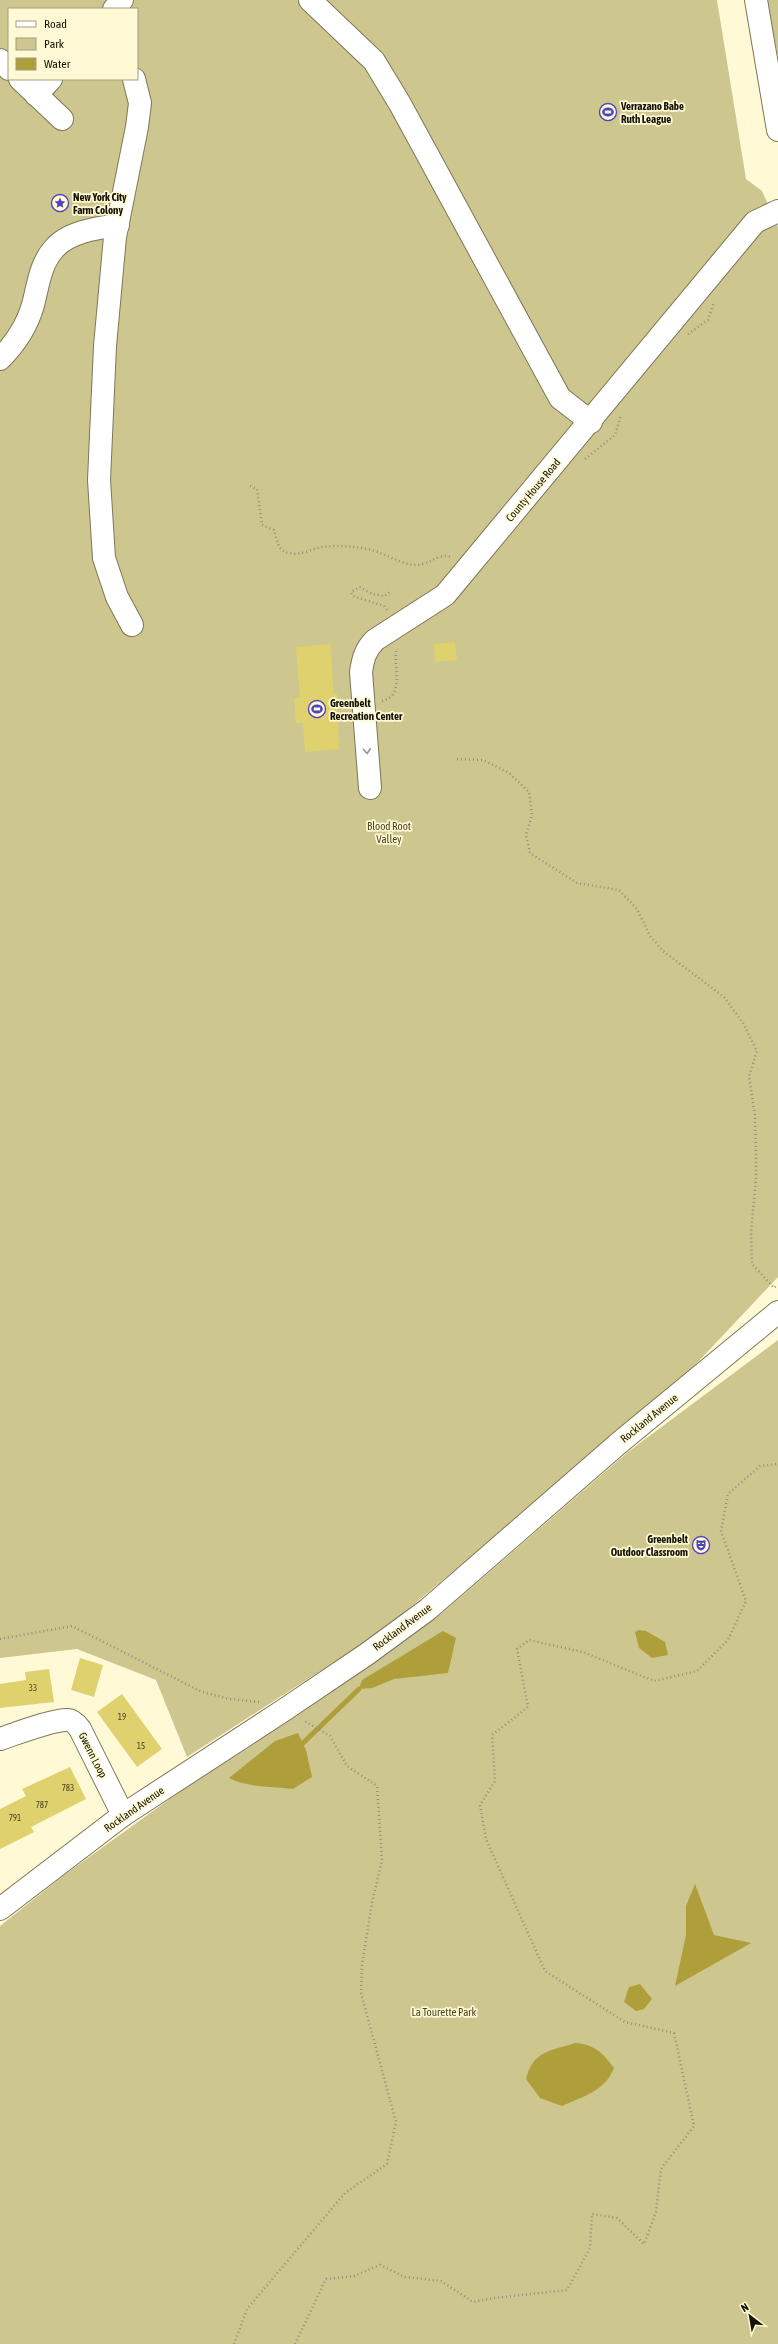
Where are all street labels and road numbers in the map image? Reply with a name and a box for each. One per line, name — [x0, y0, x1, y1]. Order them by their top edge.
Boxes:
street label: County House Road — [503, 456, 563, 524]
street label: Rockland Avenue — [618, 1391, 680, 1445]
street label: Rockland Avenue — [370, 1601, 434, 1653]
street label: Gwenn Loop — [76, 1730, 110, 1780]
street label: Rockland Avenue — [102, 1784, 166, 1834]

